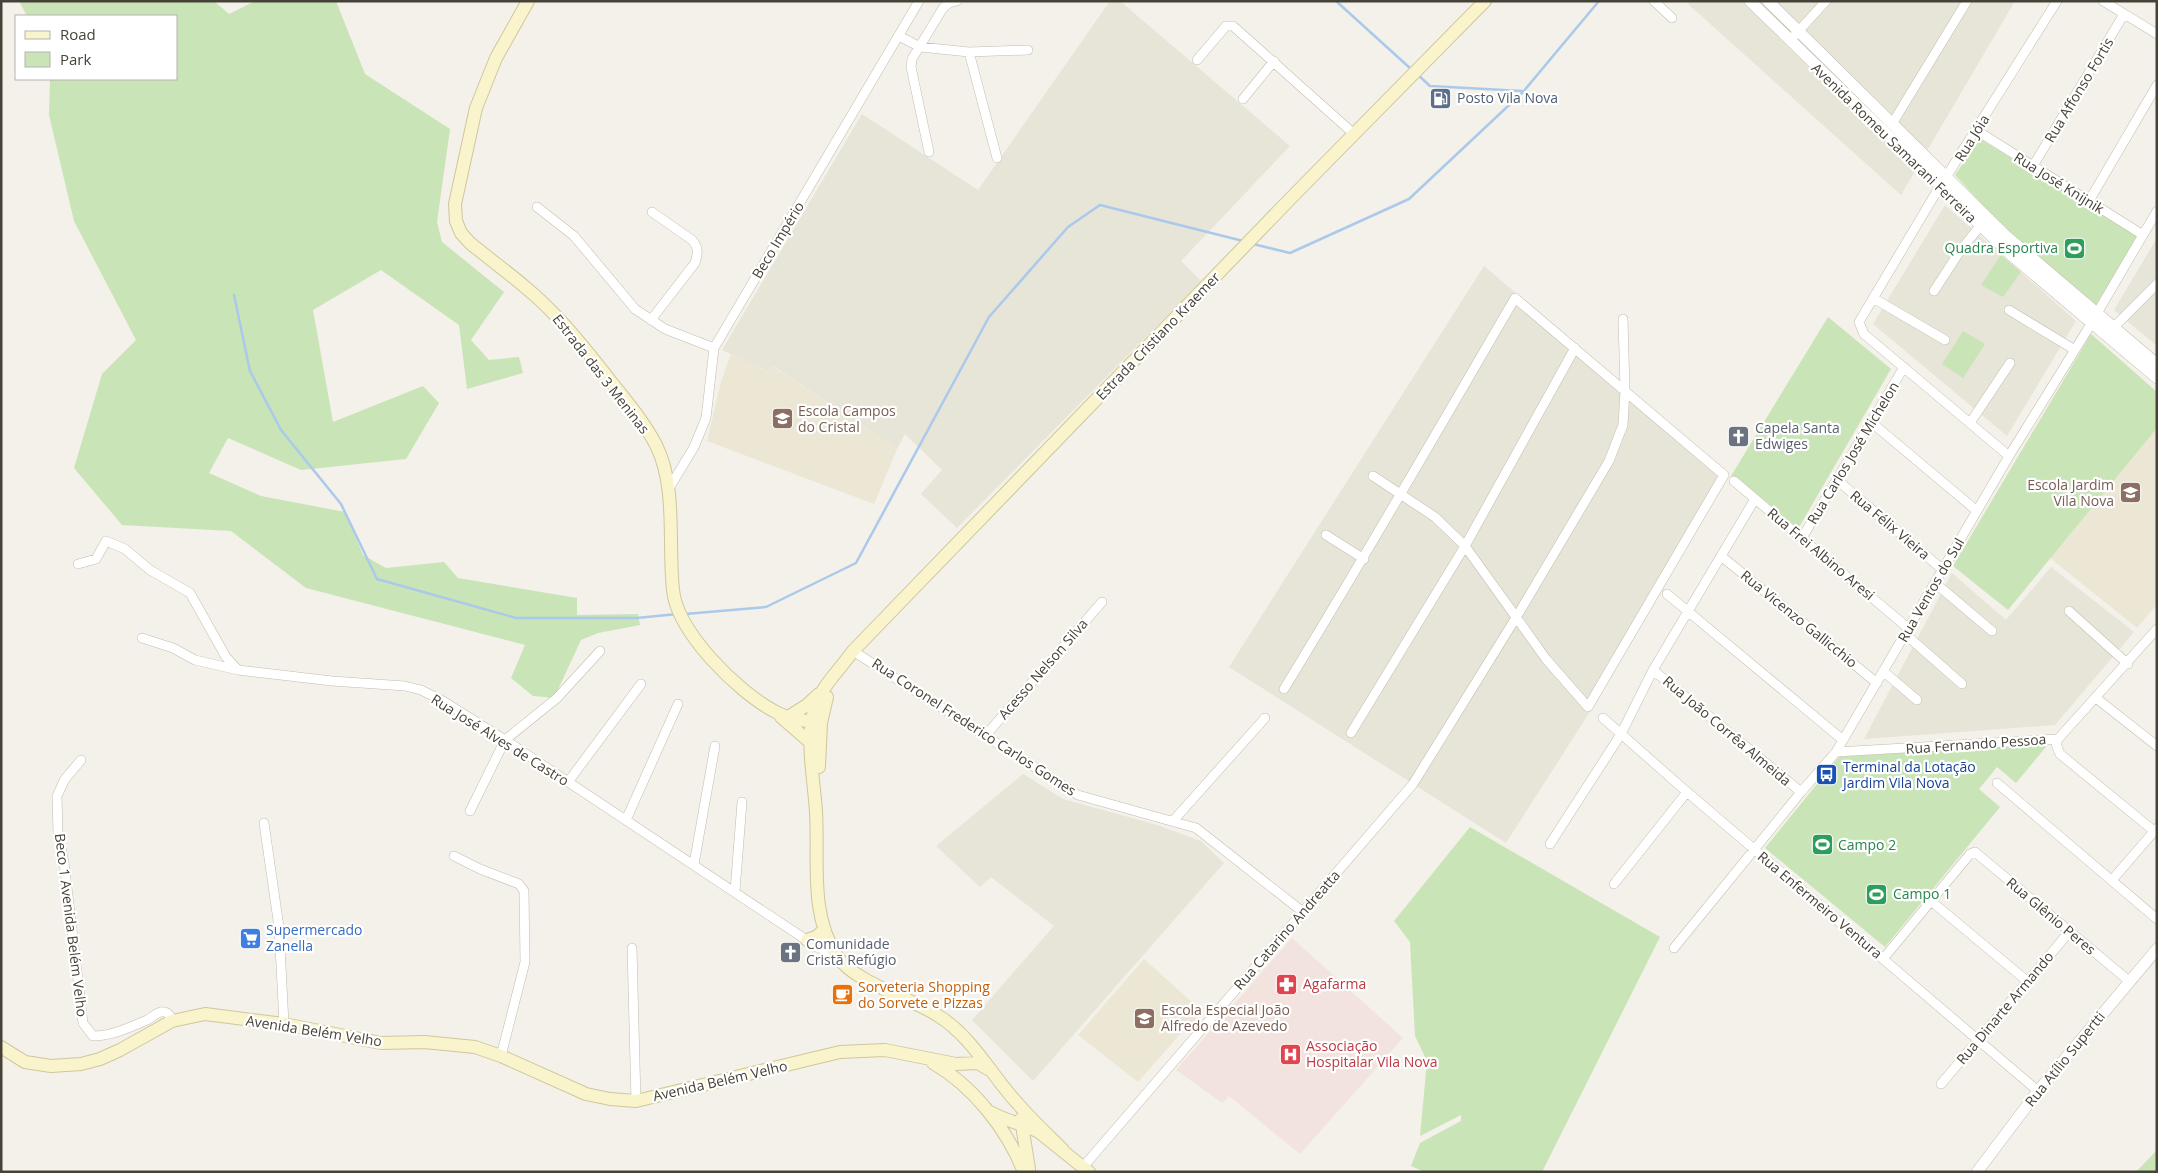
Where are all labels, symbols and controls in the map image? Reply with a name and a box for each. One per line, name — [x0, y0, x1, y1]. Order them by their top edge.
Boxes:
legend — [15, 15, 178, 80]
text: Road — [60, 24, 96, 44]
street label: Rua Affonso Fortis — [2040, 33, 2118, 146]
text: Park — [60, 49, 91, 69]
street label: Avenida Romeu Samarani Ferreira — [1808, 58, 1981, 227]
fuel station icon: Posto Vila Nova — [1429, 86, 1453, 110]
place label: Posto Vila Nova — [1457, 88, 1558, 107]
street label: Rua Jóia — [1950, 111, 1993, 165]
street label: Rua José Knijnik — [2011, 147, 2108, 218]
street label: Beco Império — [747, 198, 808, 282]
sports icon: Quadra Esportiva — [2062, 236, 2086, 260]
place label: Quadra Esportiva — [1945, 238, 2058, 257]
street label: Estrada Cristiano Kraemer — [1091, 267, 1224, 404]
street label: Estrada das 3 Meninas — [549, 310, 654, 438]
street label: Rua Carlos José Michelon — [1802, 378, 1903, 528]
place label: Escola Campos do Cristal — [798, 401, 896, 436]
school or university icon: Escola Campos do Cristal — [770, 407, 794, 431]
place label: Capela Santa Edwiges — [1755, 418, 1840, 453]
church icon: Capela Santa Edwiges — [1727, 424, 1751, 448]
place label: Escola Jardim Vila Nova — [2027, 475, 2114, 510]
school or university icon: Escola Jardim Vila Nova — [2118, 481, 2142, 505]
street label: Rua Félix Vieira — [1846, 486, 1934, 564]
street label: Rua Frei Albino Aresi — [1764, 503, 1879, 604]
street label: Rua Ventos do Sul — [1893, 534, 1968, 645]
street label: Rua Vicenzo Gallicchio — [1737, 566, 1862, 672]
street label: Acesso Nelson Silva — [994, 614, 1092, 723]
street label: Rua Coronel Frederico Carlos Gomes — [869, 653, 1080, 800]
street label: Rua João Corrêa Almeida — [1659, 671, 1795, 790]
street label: Rua José Alves de Castro — [428, 689, 573, 790]
street label: Rua Fernando Pessoa — [1905, 729, 2047, 758]
place label: Terminal da Lotação Jardim Vila Nova — [1841, 757, 1976, 792]
bus stop icon: Terminal da Lotação Jardim Vila Nova — [1815, 763, 1839, 787]
street label: Beco 1 Avenida Belém Velho — [51, 832, 92, 1018]
sports icon: Campo 2 — [1810, 833, 1834, 857]
place label: Campo 2 — [1838, 835, 1896, 854]
street label: Rua Enfermeiro Ventura — [1754, 847, 1887, 962]
street label: Rua Catarino Andreatta — [1229, 866, 1344, 994]
street label: Rua Glênio Peres — [2003, 873, 2100, 959]
sports icon: Campo 1 — [1865, 882, 1889, 906]
place label: Campo 1 — [1893, 884, 1951, 903]
place label: Supermercado Zanella — [266, 920, 362, 955]
supermarket icon: Supermercado Zanella — [238, 926, 262, 950]
place label: Comunidade Cristã Refúgio — [806, 934, 897, 969]
church icon: Comunidade Cristã Refúgio — [778, 940, 802, 964]
street label: Rua Dinarte Armando — [1952, 947, 2057, 1068]
pharmacy icon: Agafarma — [1275, 972, 1299, 996]
place label: Agafarma — [1303, 974, 1366, 993]
place label: Sorveteria Shopping do Sorvete e Pizzas — [858, 977, 990, 1012]
cafe icon: Sorveteria Shopping do Sorvete e Pizzas — [830, 983, 854, 1007]
place label: Escola Especial João Alfredo de Azevedo — [1161, 1000, 1290, 1035]
school or university icon: Escola Especial João Alfredo de Azevedo — [1133, 1006, 1157, 1030]
street label: Rua Atílio Supertti — [2020, 1007, 2109, 1110]
street label: Avenida Belém Velho — [245, 1010, 383, 1051]
place label: Associação Hospitalar Vila Nova — [1306, 1036, 1438, 1071]
hospital icon: Associação Hospitalar Vila Nova — [1278, 1042, 1302, 1066]
street label: Avenida Belém Velho — [651, 1056, 789, 1105]

